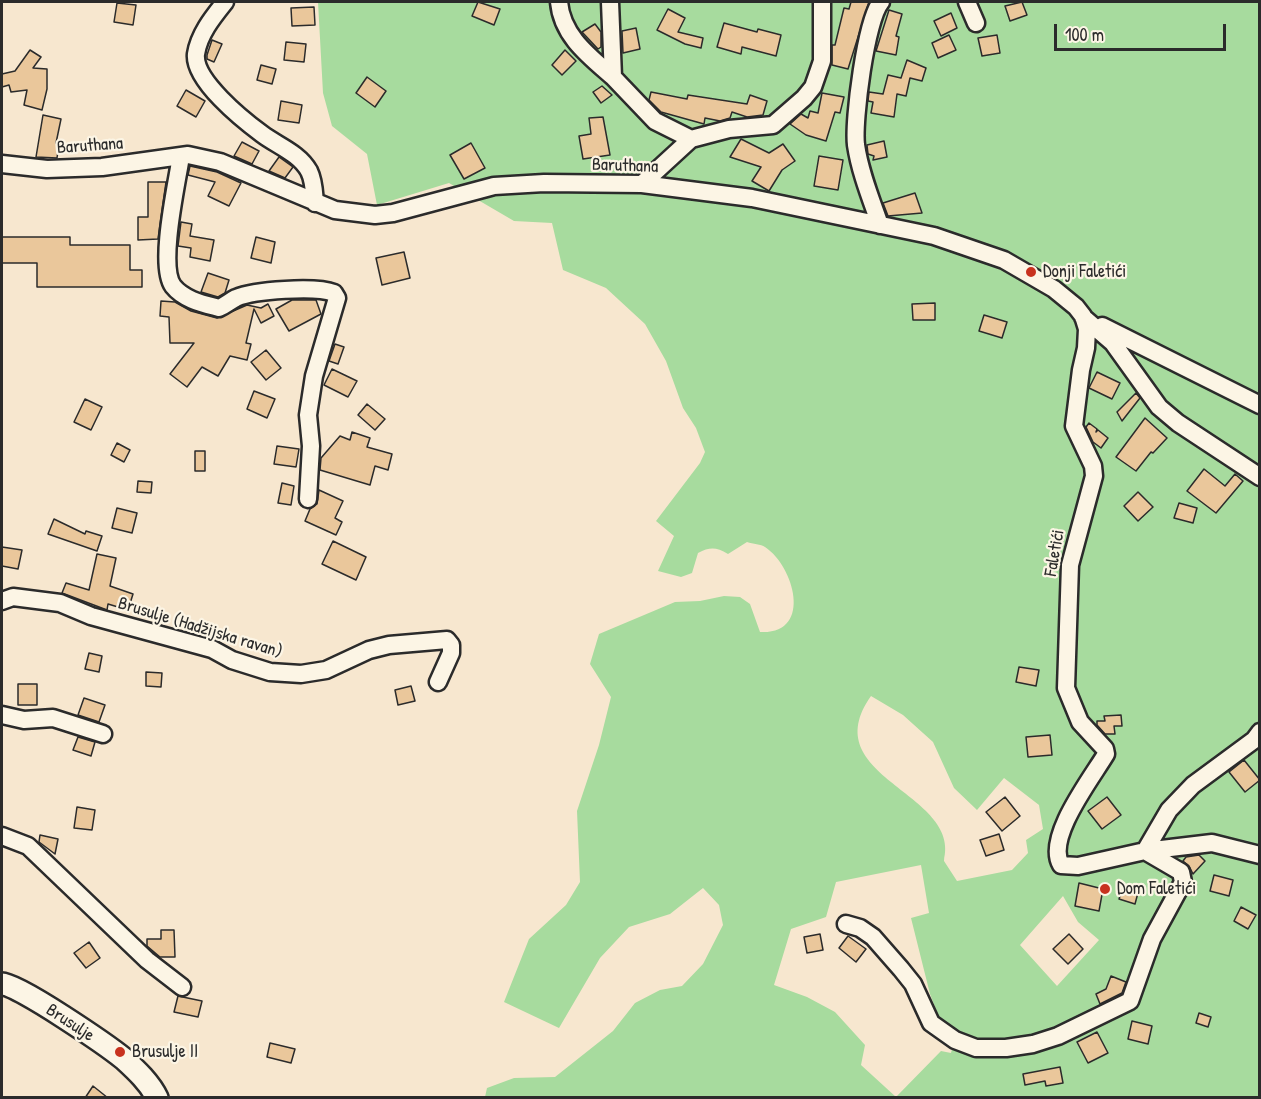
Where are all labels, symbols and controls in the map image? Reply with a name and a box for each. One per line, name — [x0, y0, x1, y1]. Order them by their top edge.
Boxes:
scale bar — [1057, 12, 1230, 50]
text: 100 m — [1065, 22, 1104, 47]
street label: Baruthana — [56, 133, 124, 159]
street label: Baruthana — [591, 154, 659, 178]
place label: Donji Faletići — [1043, 261, 1126, 283]
marker: Donji Faletići — [1024, 265, 1038, 279]
street label: Faletići — [1040, 528, 1070, 578]
street label: Brusulje (Hadžijska ravan) — [115, 593, 285, 663]
place label: Dom Faletići — [1117, 878, 1196, 900]
marker: Dom Faletići — [1098, 882, 1112, 896]
street label: Brusulje — [42, 999, 98, 1047]
place label: Brusulje II — [132, 1041, 198, 1063]
marker: Brusulje II — [113, 1045, 127, 1059]

